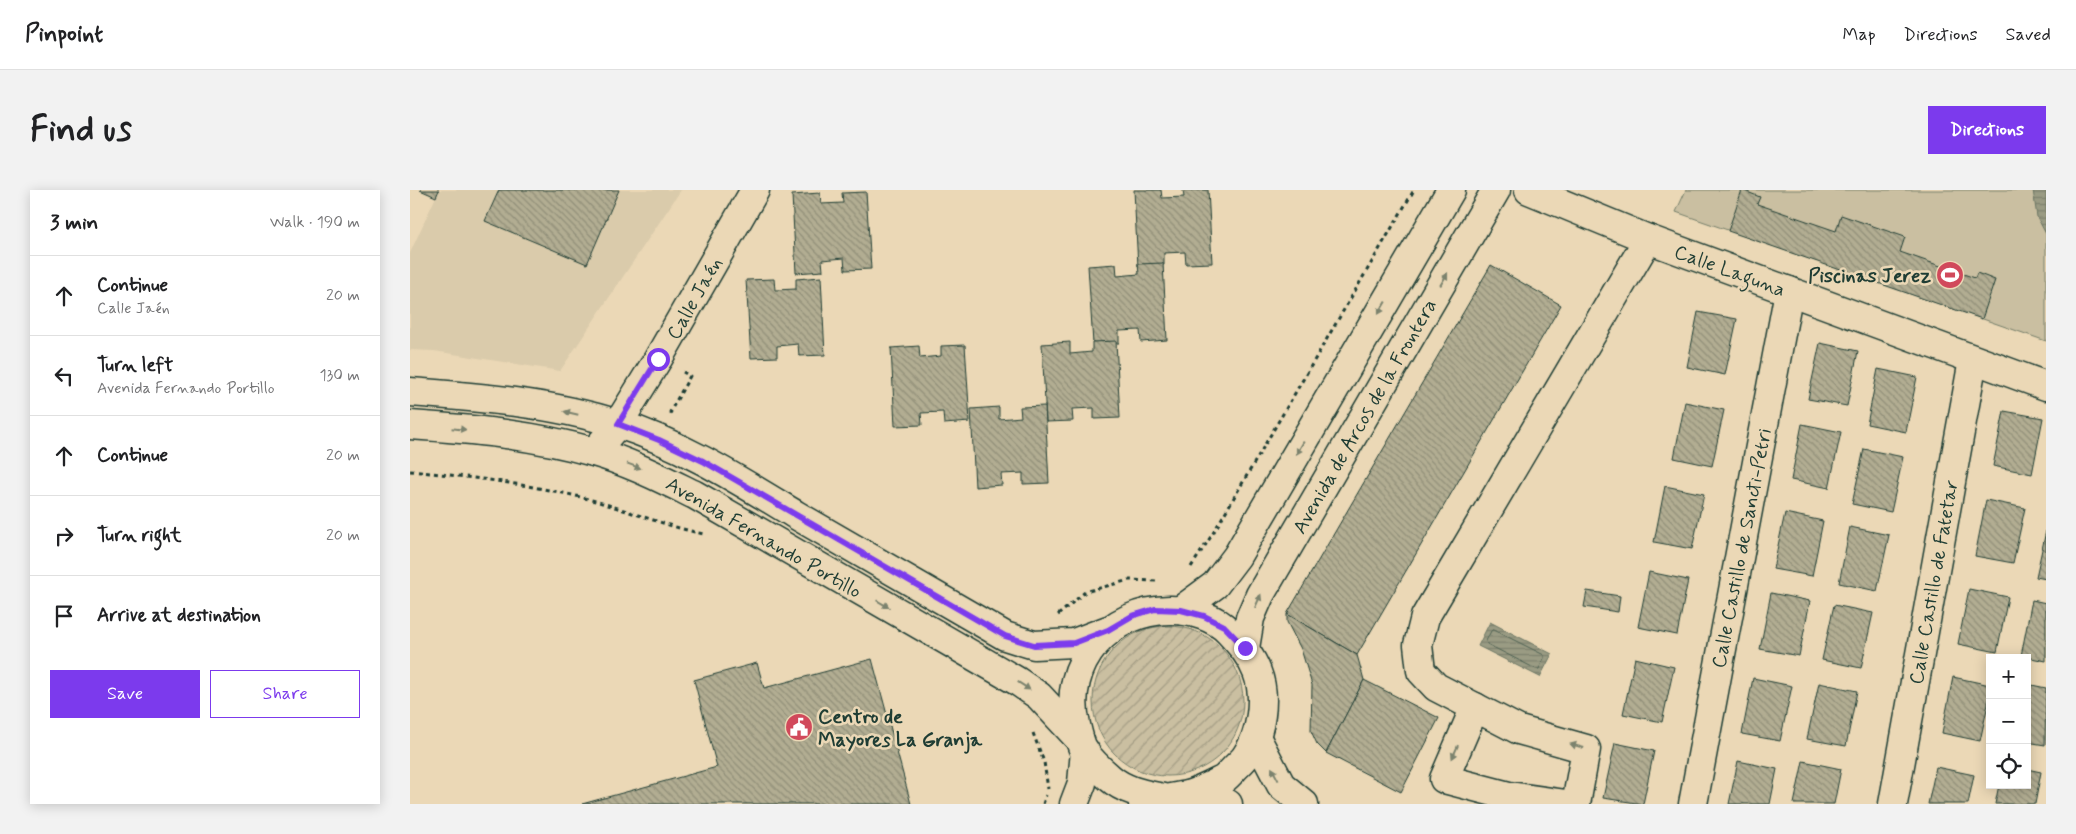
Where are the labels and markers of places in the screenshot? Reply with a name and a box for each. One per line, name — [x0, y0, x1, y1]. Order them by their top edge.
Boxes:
sports icon: Piscinas Jerez — [1935, 260, 1965, 290]
place label: Piscinas Jerez — [1808, 263, 1931, 290]
place label: Centro de Mayores La Granja — [818, 704, 983, 754]
public building icon: Centro de Mayores La Granja — [784, 712, 814, 742]

